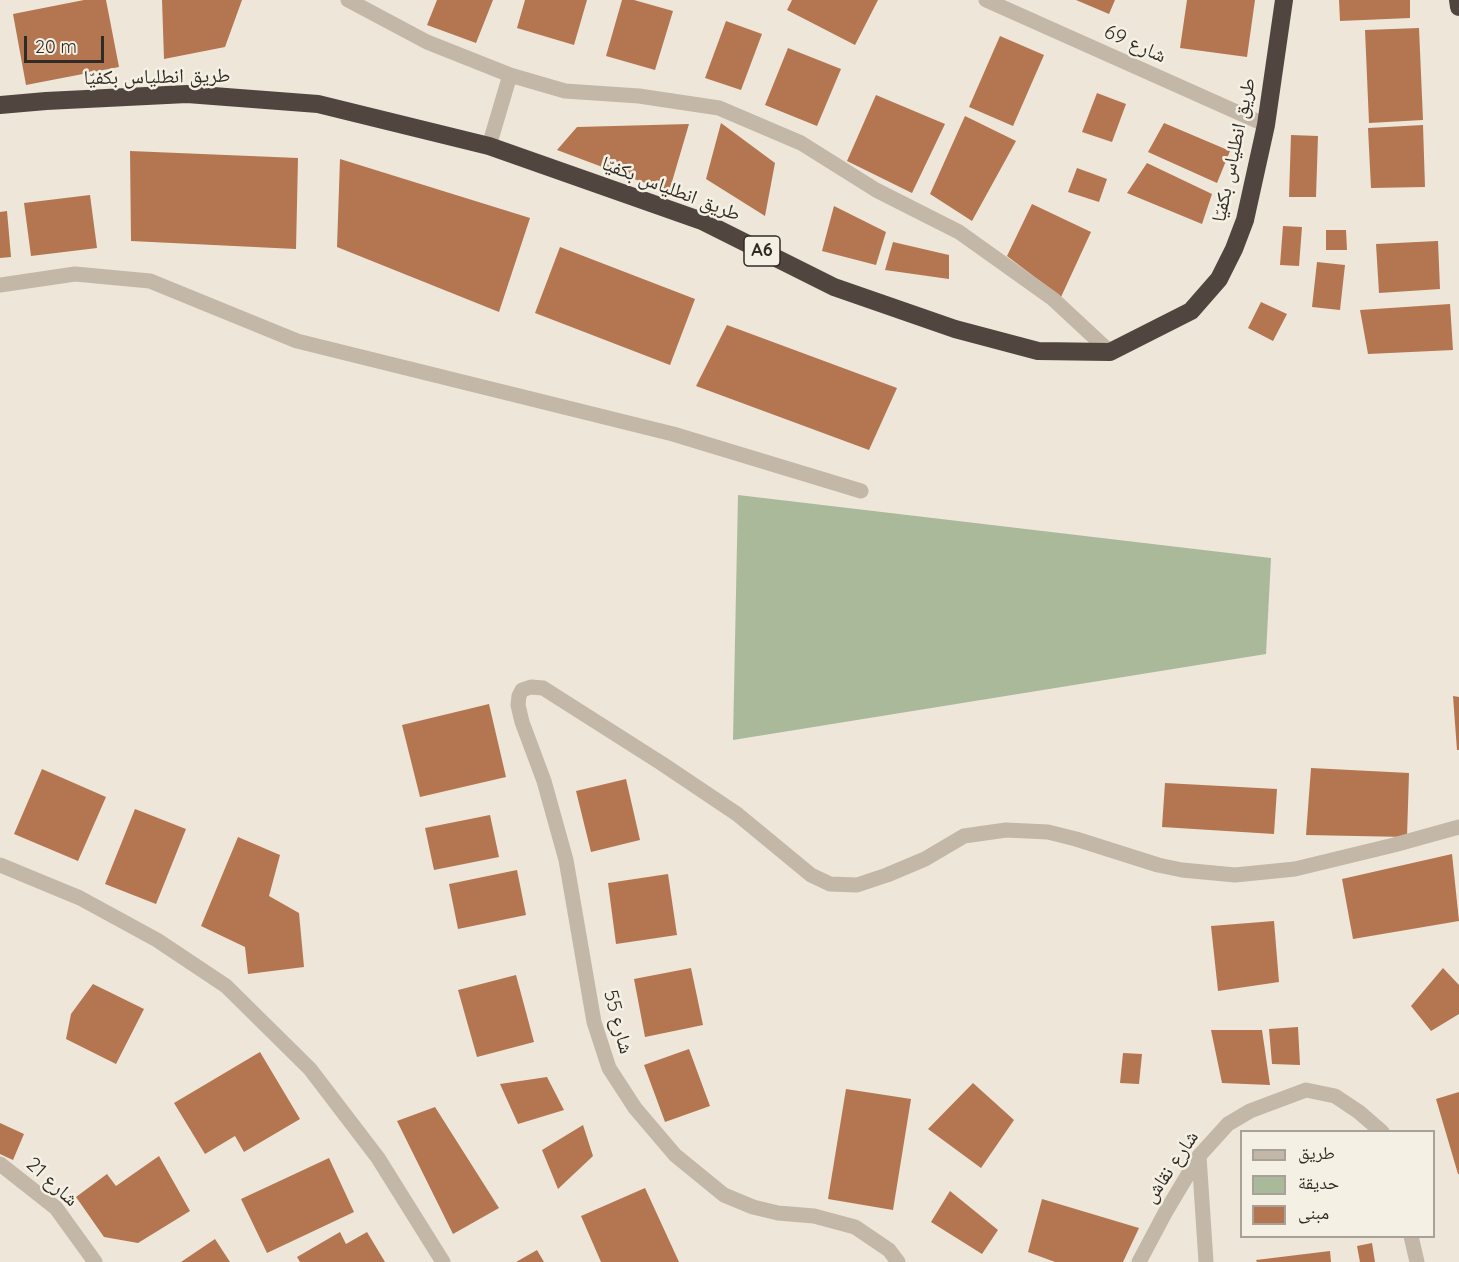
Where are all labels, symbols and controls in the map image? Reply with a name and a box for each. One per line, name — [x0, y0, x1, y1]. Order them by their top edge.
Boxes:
street label: شارع 69 — [1100, 20, 1170, 68]
scale bar — [27, 24, 106, 62]
text: 20 m — [35, 35, 77, 58]
street label: طريق انطلياس بكفيّا — [83, 64, 231, 90]
street label: طريق انطلياس بكفيّا — [1207, 76, 1261, 224]
street label: طريق انطلياس بكفيّا — [598, 151, 744, 227]
road number: A6 — [744, 236, 780, 266]
street label: شارع 55 — [598, 987, 638, 1057]
street label: شارع نقاش — [1138, 1126, 1204, 1208]
legend — [1240, 1130, 1435, 1238]
text: طريق — [1298, 1141, 1335, 1164]
street label: شارع 21 — [21, 1152, 83, 1212]
text: حديقة — [1298, 1171, 1339, 1194]
text: مبنى — [1298, 1201, 1329, 1224]

